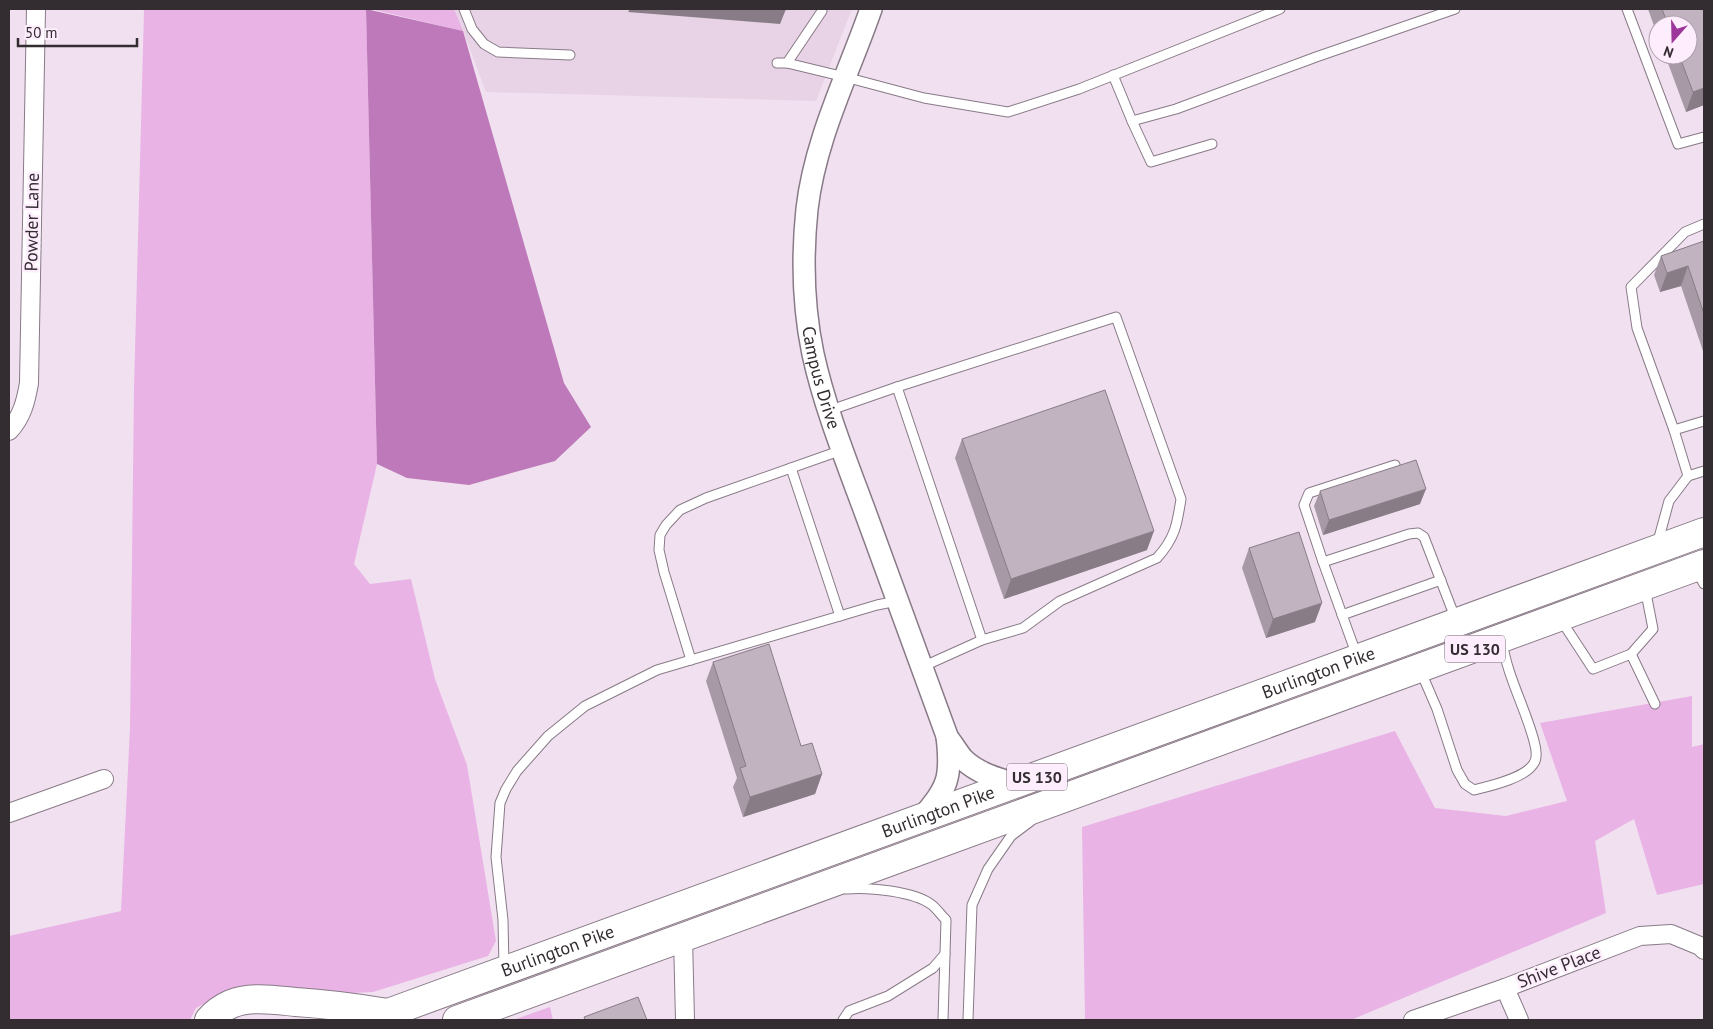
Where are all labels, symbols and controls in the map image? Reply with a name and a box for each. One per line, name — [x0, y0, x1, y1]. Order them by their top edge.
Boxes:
scale bar — [18, 15, 136, 47]
north arrow — [1648, 15, 1698, 65]
text: 50 m — [25, 23, 58, 42]
text: N — [1661, 42, 1676, 62]
street label: Powder Lane — [19, 172, 44, 272]
street label: Campus Drive — [797, 325, 846, 432]
road number: US 130 — [1445, 636, 1505, 662]
street label: Burlington Pike — [1259, 641, 1378, 704]
road number: US 130 — [1007, 764, 1067, 790]
street label: Burlington Pike — [878, 780, 998, 843]
street label: Burlington Pike — [498, 919, 617, 982]
street label: Shive Place — [1514, 940, 1604, 993]

